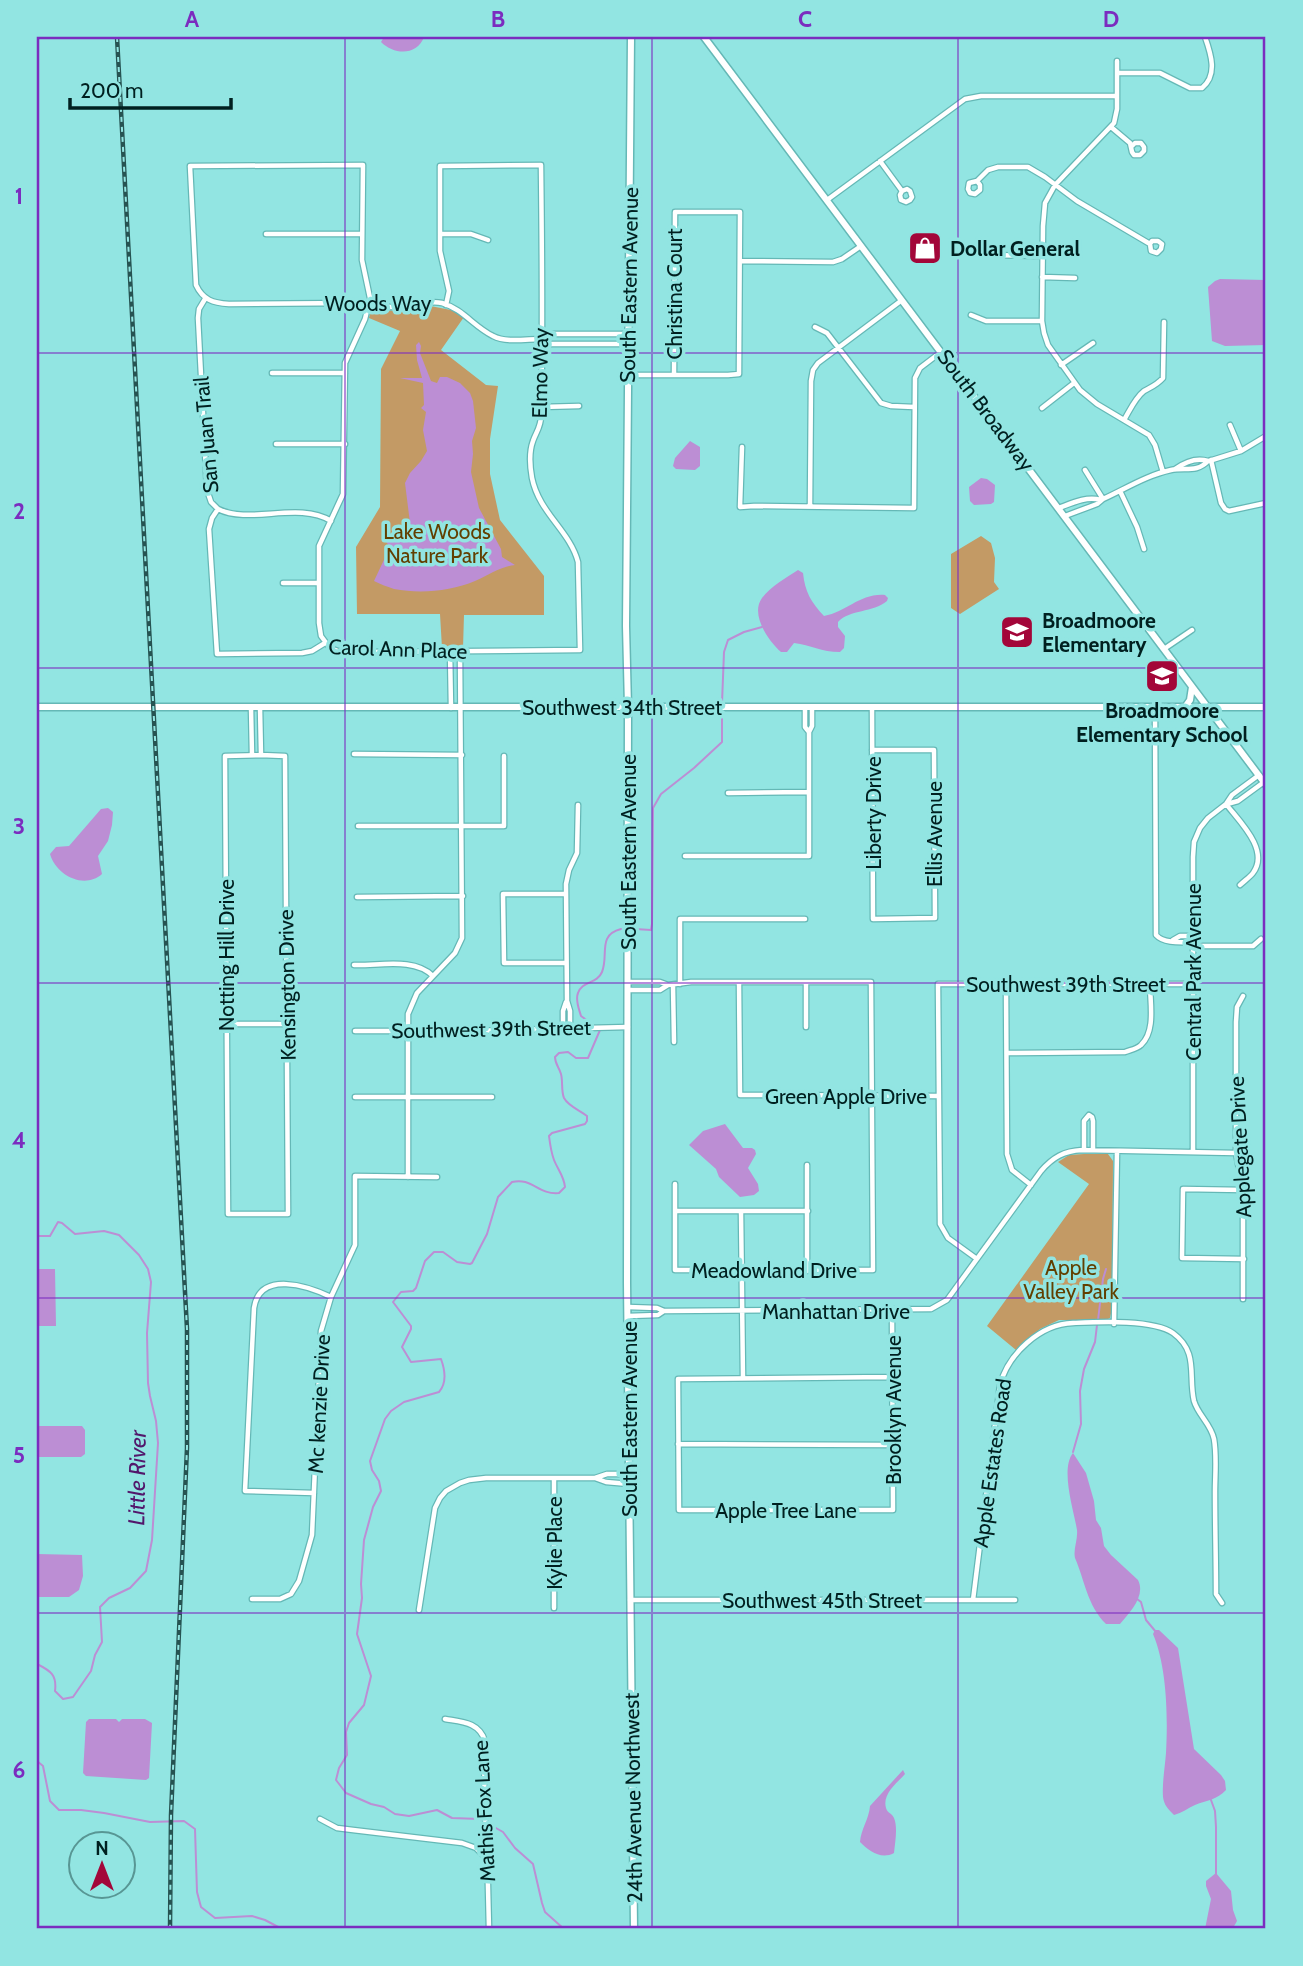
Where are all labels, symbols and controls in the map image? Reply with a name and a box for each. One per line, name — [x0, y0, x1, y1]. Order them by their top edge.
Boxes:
text: A — [185, 5, 200, 33]
text: B — [491, 5, 505, 33]
text: C — [798, 5, 812, 33]
text: D — [1103, 5, 1119, 33]
scale bar — [70, 66, 231, 110]
text: 200 m — [80, 78, 143, 103]
text: 1 — [15, 182, 23, 210]
street label: South Eastern Avenue — [615, 187, 643, 383]
street label: Christina Court — [662, 228, 687, 360]
shop icon: Dollar General — [906, 229, 944, 267]
place label: Dollar General — [950, 236, 1080, 261]
street label: Woods Way — [325, 291, 432, 316]
street label: Elmo Way — [527, 327, 553, 419]
street label: South Broadway — [932, 344, 1040, 476]
street label: San Juan Trail — [188, 376, 224, 494]
text: 2 — [13, 497, 25, 525]
park label: Lake Woods Nature Park — [383, 519, 491, 568]
place label: Broadmoore Elementary — [1042, 608, 1156, 657]
school or university icon: Broadmoore Elementary — [998, 613, 1036, 651]
street label: Carol Ann Place — [328, 634, 468, 664]
school or university icon: Broadmoore Elementary School — [1143, 657, 1181, 695]
street label: Southwest 34th Street — [522, 695, 722, 720]
place label: Broadmoore Elementary School — [1076, 698, 1249, 747]
street label: South Eastern Avenue — [616, 754, 641, 950]
street label: Liberty Drive — [861, 756, 886, 870]
street label: Ellis Avenue — [922, 781, 947, 887]
text: 3 — [13, 812, 25, 840]
street label: Notting Hill Drive — [214, 879, 239, 1031]
street label: Central Park Avenue — [1181, 883, 1206, 1061]
street label: Kensington Drive — [273, 909, 301, 1061]
street label: Southwest 39th Street — [966, 972, 1166, 997]
street label: Southwest 39th Street — [391, 1015, 591, 1043]
street label: Applegate Drive — [1224, 1075, 1256, 1218]
street label: Green Apple Drive — [765, 1084, 927, 1109]
text: 4 — [12, 1126, 26, 1154]
park label: Apple Valley Park — [1023, 1255, 1119, 1304]
street label: Meadowland Drive — [691, 1258, 857, 1283]
street label: Manhattan Drive — [762, 1299, 910, 1324]
street label: South Eastern Avenue — [617, 1321, 642, 1517]
street label: Mc kenzie Drive — [303, 1333, 335, 1474]
street label: Brooklyn Avenue — [881, 1335, 906, 1485]
street label: Apple Estates Road — [968, 1377, 1016, 1549]
water label: Little River — [122, 1429, 152, 1526]
text: 5 — [13, 1441, 25, 1469]
street label: Kylie Place — [542, 1496, 567, 1590]
street label: Apple Tree Lane — [715, 1498, 857, 1523]
street label: Southwest 45th Street — [722, 1588, 922, 1613]
street label: 24th Avenue Northwest — [619, 1693, 647, 1903]
street label: Mathis Fox Lane — [468, 1739, 500, 1883]
text: 6 — [13, 1756, 25, 1784]
north arrow — [66, 1829, 136, 1899]
text: N — [95, 1837, 109, 1860]

